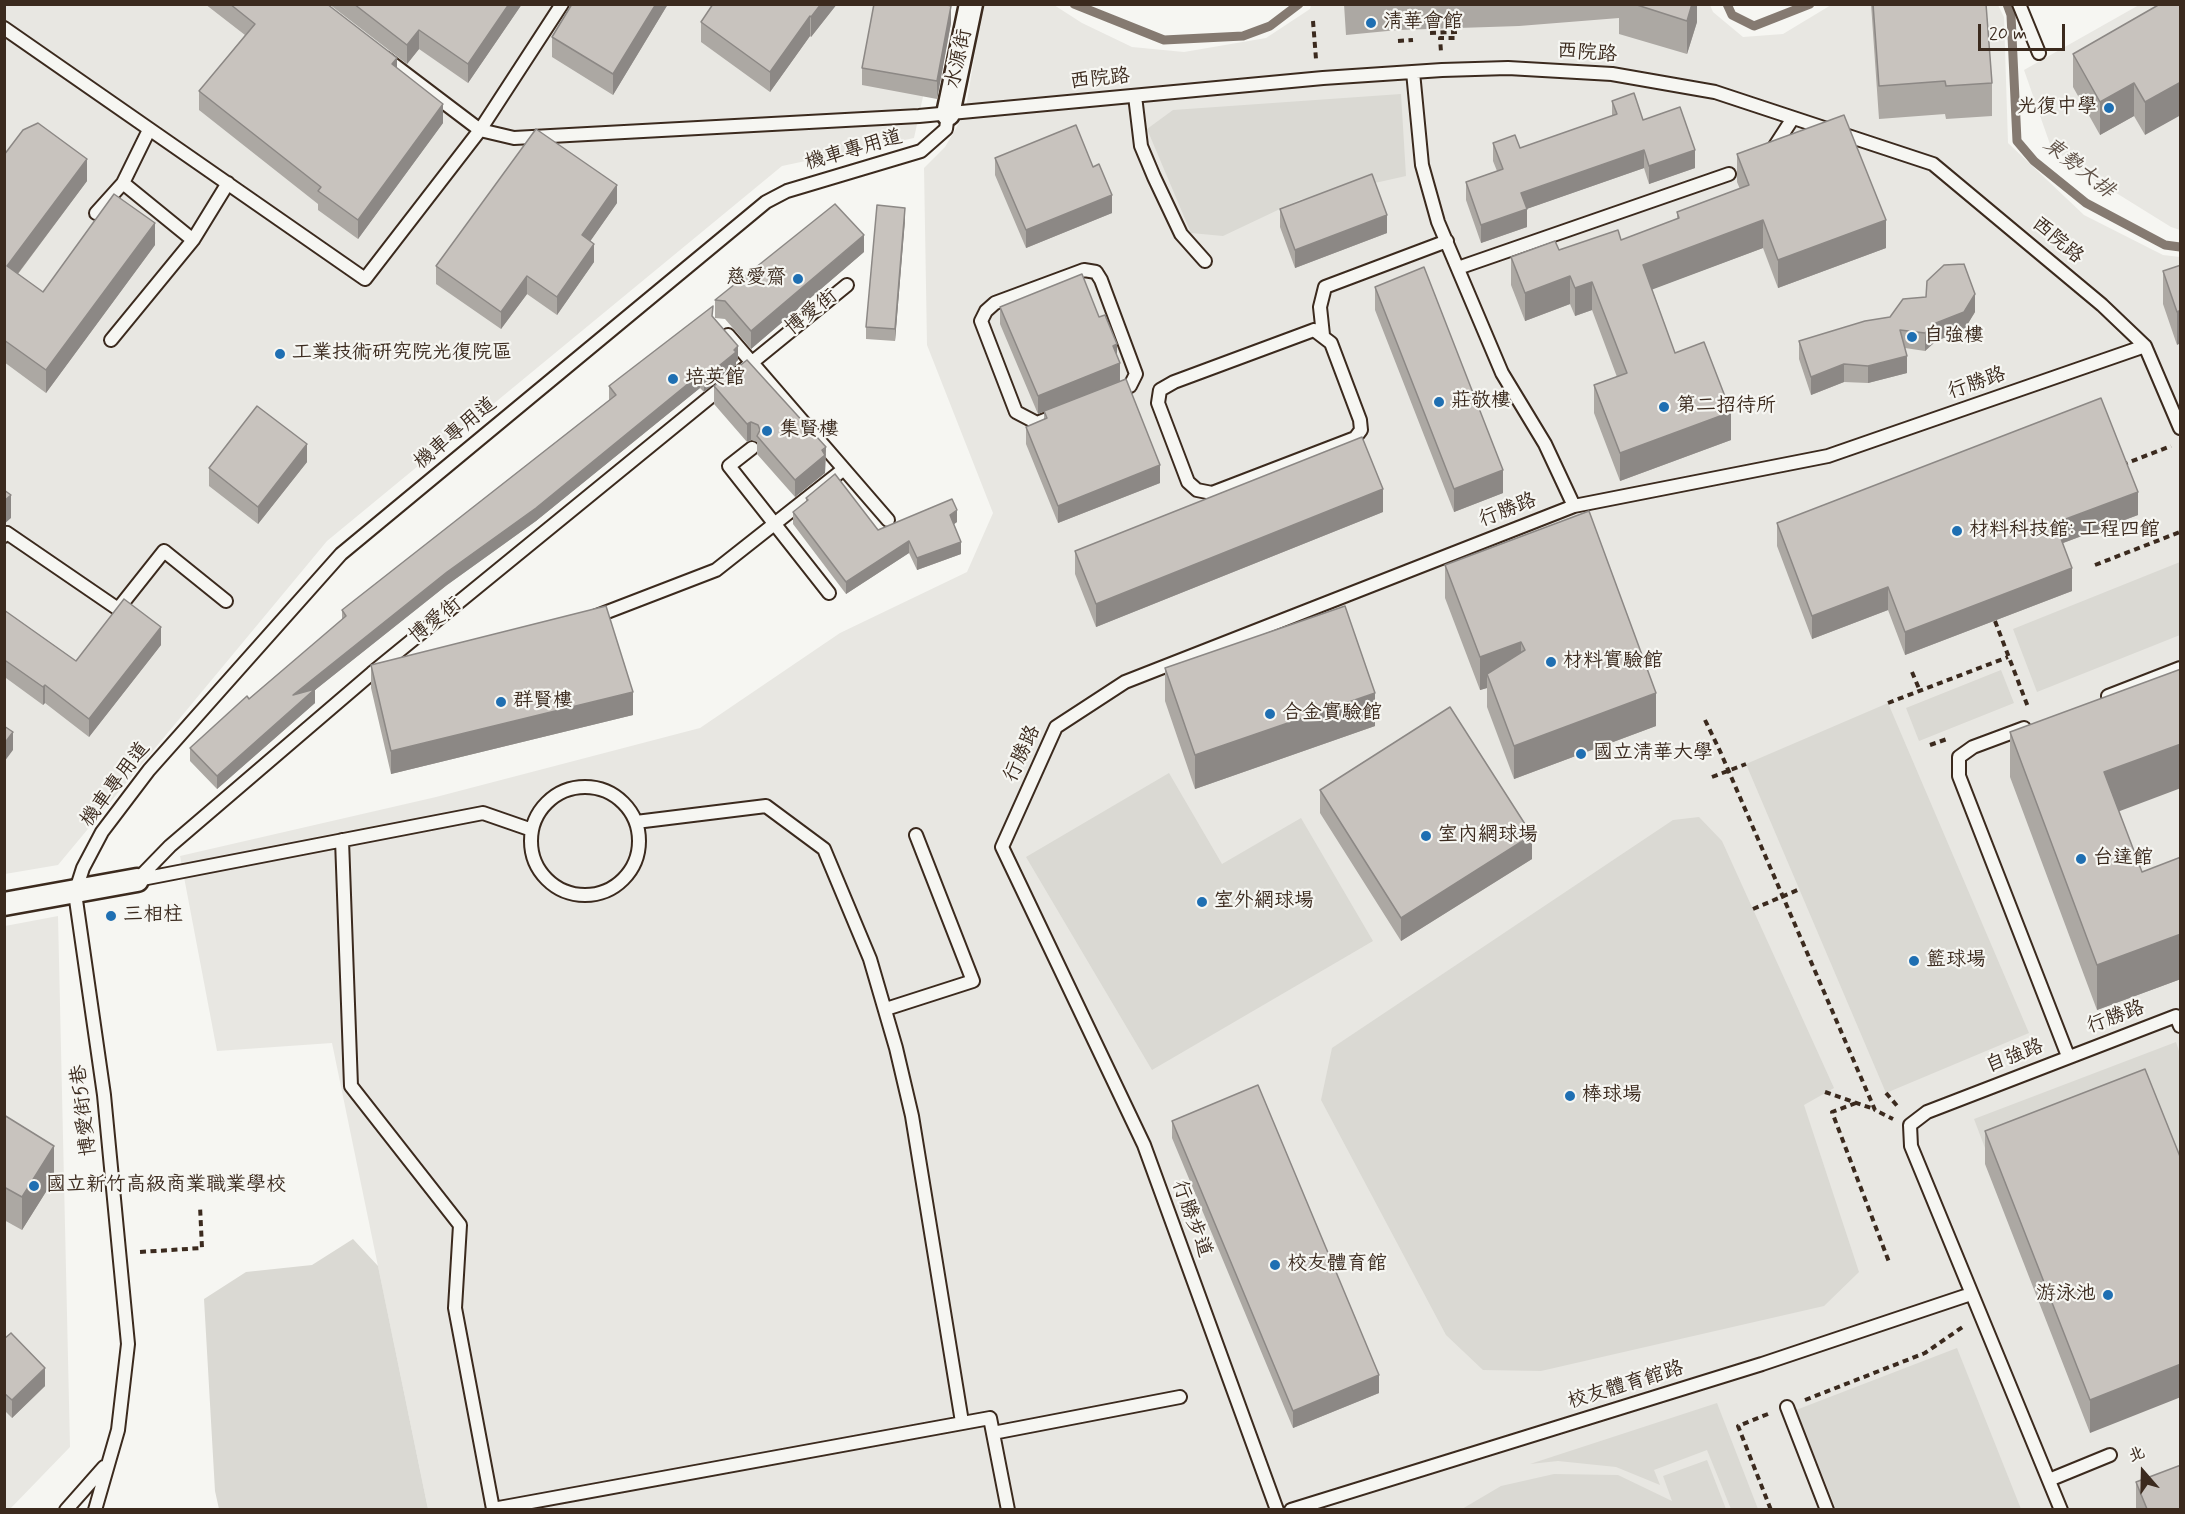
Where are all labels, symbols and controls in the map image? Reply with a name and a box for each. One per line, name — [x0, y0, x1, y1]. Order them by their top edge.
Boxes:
place label: 清華會館 — [1383, 11, 1463, 35]
scale bar — [1981, 12, 2068, 50]
marker: 清華會館 — [1364, 16, 1378, 30]
text: 20 m — [1989, 22, 2027, 46]
street label: 水源街 — [942, 27, 978, 91]
street label: 西院路 — [1556, 40, 1618, 68]
street label: 西院路 — [1069, 65, 1131, 95]
place label: 光復中學 — [2017, 96, 2097, 120]
marker: 光復中學 — [2102, 101, 2116, 115]
street label: 機車專用道 — [803, 126, 905, 176]
water label: 東勢大排 — [2037, 133, 2119, 205]
street label: 西院路 — [2026, 213, 2088, 269]
place label: 慈愛齋 — [726, 267, 786, 291]
marker: 慈愛齋 — [791, 272, 805, 286]
street label: 博愛街 — [781, 285, 843, 341]
place label: 自強樓 — [1924, 325, 1984, 349]
marker: 自強樓 — [1905, 330, 1919, 344]
place label: 工業技術研究院光復院區 — [292, 342, 512, 366]
marker: 工業技術研究院光復院區 — [273, 347, 287, 361]
street label: 行勝路 — [1945, 363, 2009, 405]
place label: 培英館 — [685, 367, 745, 391]
marker: 培英館 — [666, 372, 680, 386]
place label: 莊敬樓 — [1451, 390, 1511, 414]
street label: 機車專用道 — [410, 393, 502, 475]
marker: 莊敬樓 — [1432, 395, 1446, 409]
place label: 第二招待所 — [1676, 395, 1776, 419]
marker: 第二招待所 — [1657, 400, 1671, 414]
place label: 集賢樓 — [779, 419, 839, 443]
marker: 集賢樓 — [760, 424, 774, 438]
street label: 行勝路 — [1476, 489, 1540, 533]
place label: 材料科技館: 工程四館 — [1969, 519, 2160, 543]
marker: 材料科技館: 工程四館 — [1950, 524, 1964, 538]
street label: 博愛街 — [405, 593, 467, 649]
place label: 材料實驗館 — [1563, 650, 1663, 674]
marker: 材料實驗館 — [1544, 655, 1558, 669]
place label: 群賢樓 — [513, 690, 573, 714]
marker: 群賢樓 — [494, 695, 508, 709]
place label: 合金實驗館 — [1282, 702, 1382, 726]
marker: 合金實驗館 — [1263, 707, 1277, 721]
street label: 行勝路 — [999, 722, 1047, 786]
street label: 機車專用道 — [76, 738, 156, 832]
place label: 國立清華大學 — [1593, 742, 1713, 766]
marker: 國立清華大學 — [1574, 747, 1588, 761]
place label: 室內網球場 — [1438, 824, 1538, 848]
marker: 室內網球場 — [1419, 829, 1433, 843]
place label: 台達館 — [2093, 847, 2153, 871]
marker: 台達館 — [2074, 852, 2088, 866]
place label: 室外網球場 — [1214, 890, 1314, 914]
marker: 室外網球場 — [1195, 895, 1209, 909]
place label: 三相柱 — [123, 904, 183, 928]
marker: 三相柱 — [104, 909, 118, 923]
place label: 籃球場 — [1926, 949, 1986, 973]
marker: 籃球場 — [1907, 954, 1921, 968]
street label: 行勝路 — [2084, 996, 2148, 1040]
street label: 自強路 — [1983, 1035, 2047, 1079]
street label: 博愛街5巷 — [67, 1063, 103, 1157]
place label: 棒球場 — [1582, 1084, 1642, 1108]
marker: 棒球場 — [1563, 1089, 1577, 1103]
place label: 國立新竹高級商業職業學校 — [46, 1174, 286, 1198]
street label: 行勝步道 — [1166, 1177, 1216, 1261]
marker: 國立新竹高級商業職業學校 — [27, 1179, 41, 1193]
place label: 校友體育館 — [1287, 1253, 1387, 1277]
marker: 校友體育館 — [1268, 1258, 1282, 1272]
place label: 游泳池 — [2036, 1283, 2096, 1307]
marker: 游泳池 — [2101, 1288, 2115, 1302]
street label: 校友體育館路 — [1565, 1357, 1687, 1415]
north arrow — [2113, 1442, 2173, 1502]
text: 北 — [2126, 1442, 2148, 1467]

